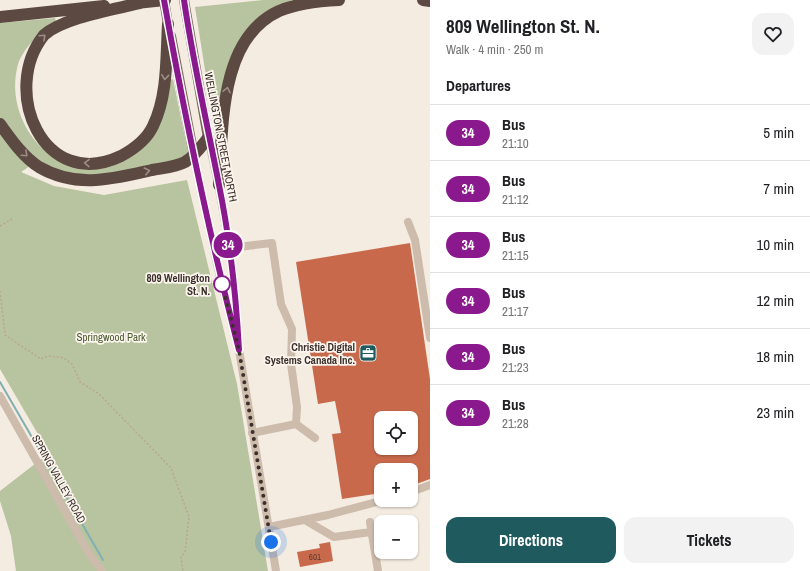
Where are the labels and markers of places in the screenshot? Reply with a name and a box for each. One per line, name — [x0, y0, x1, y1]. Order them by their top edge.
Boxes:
place label: 809 Wellington St. N. — [146, 271, 210, 298]
marker: 809 Wellington St. N. — [213, 275, 231, 293]
place label: Christie Digital Systems Canada Inc. — [265, 340, 355, 367]
office icon: Christie Digital Systems Canada Inc. — [358, 343, 378, 363]

